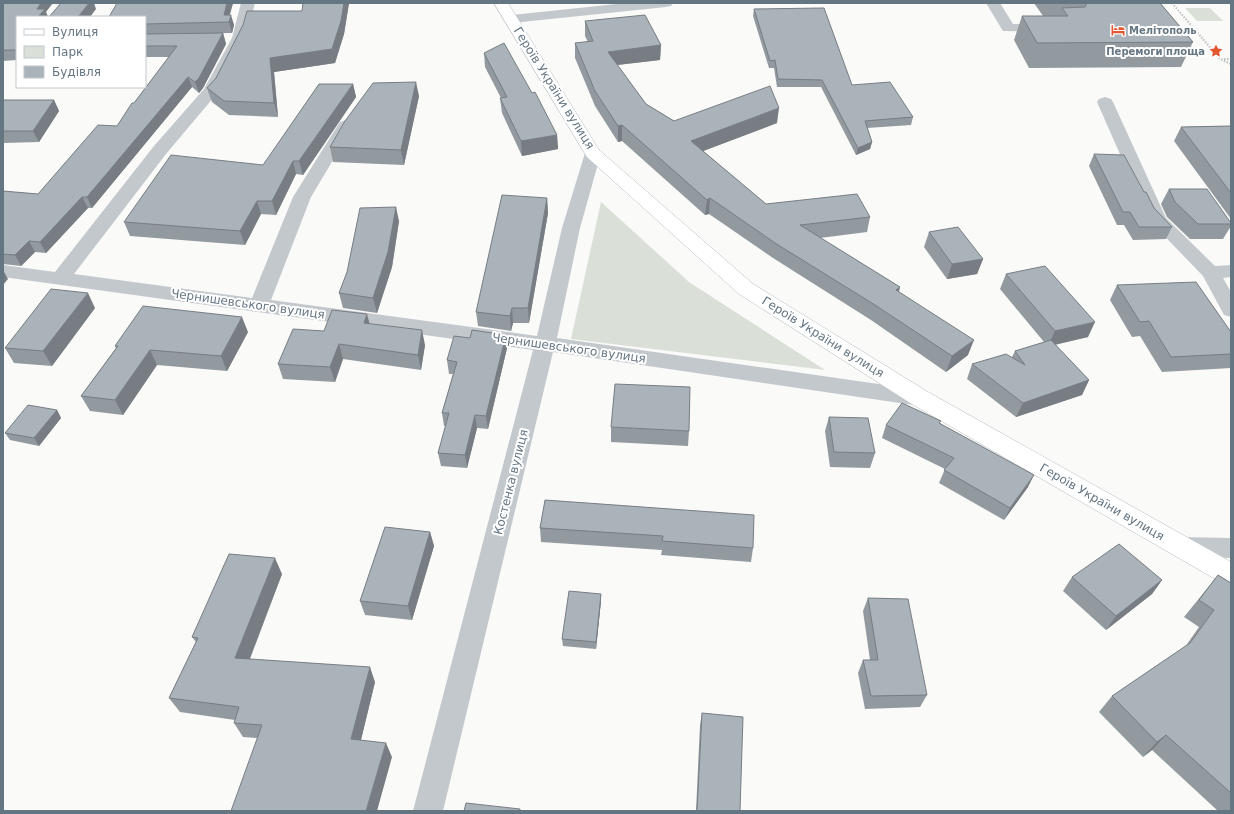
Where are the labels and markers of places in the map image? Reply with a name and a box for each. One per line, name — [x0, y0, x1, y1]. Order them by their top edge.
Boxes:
hotel icon: Мелітополь — [1110, 22, 1126, 38]
place label: Мелітополь — [1129, 25, 1197, 36]
place icon: Перемоги площа — [1208, 43, 1224, 59]
place label: Перемоги площа — [1106, 46, 1205, 57]

